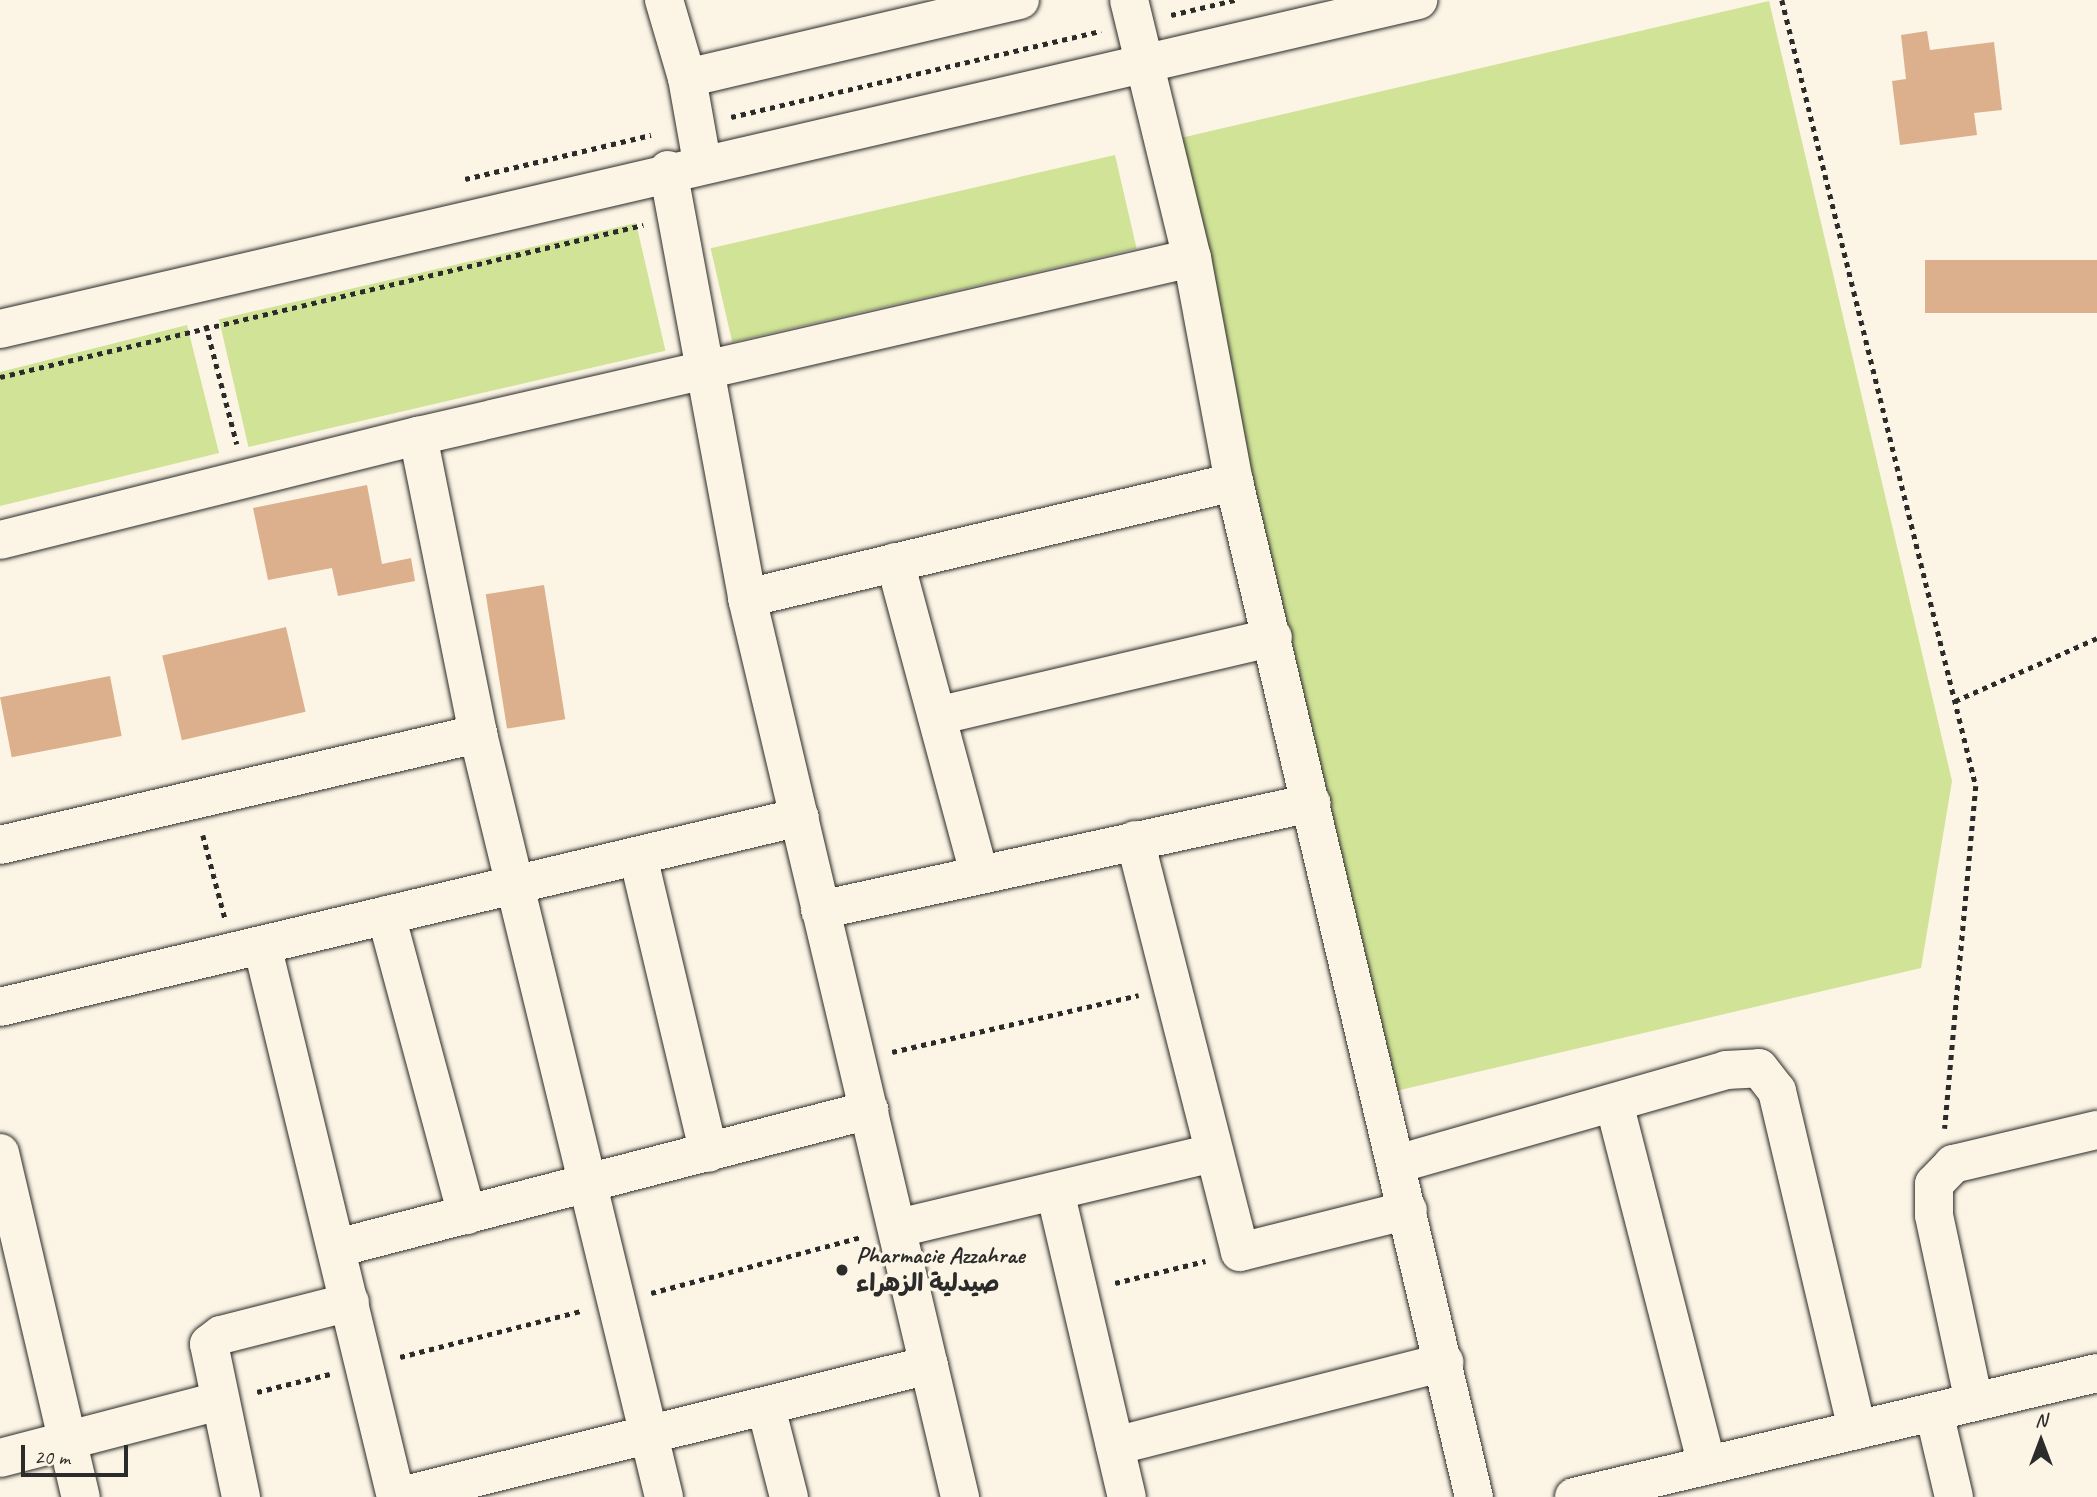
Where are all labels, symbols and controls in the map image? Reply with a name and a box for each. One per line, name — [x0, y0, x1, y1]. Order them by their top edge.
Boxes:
place label: Pharmacie Azzahrae صيدلية الزهراء — [856, 1242, 1025, 1298]
marker: Pharmacie Azzahrae صيدلية الزهراء — [834, 1262, 850, 1278]
north arrow — [2006, 1406, 2076, 1476]
text: N — [2035, 1408, 2047, 1432]
scale bar — [24, 1430, 131, 1474]
text: 20 m — [34, 1444, 70, 1470]

